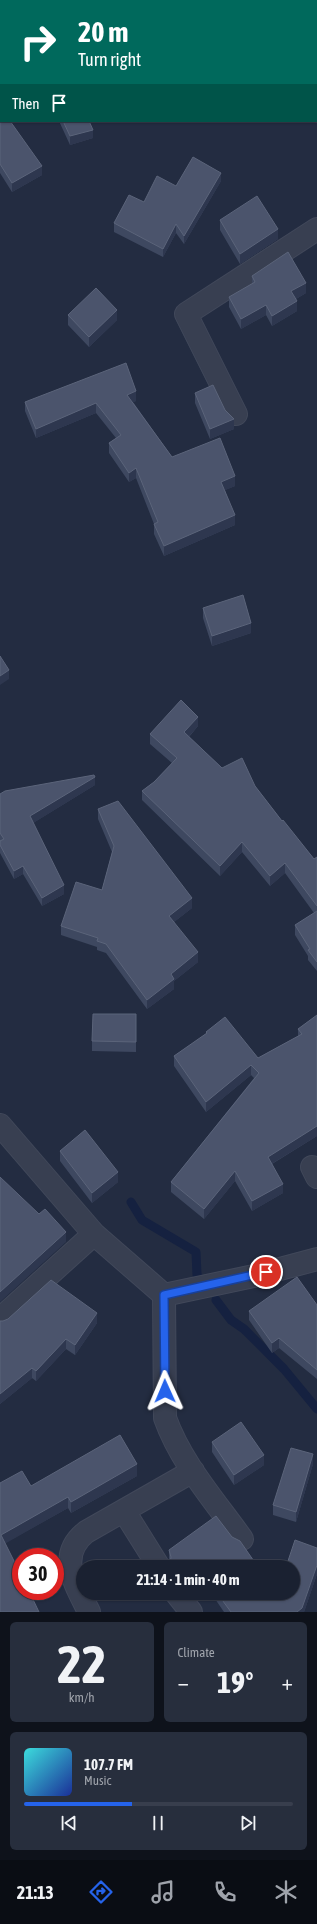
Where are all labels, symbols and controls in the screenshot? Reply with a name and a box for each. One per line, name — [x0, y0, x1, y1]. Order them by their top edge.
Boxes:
icon: right — [12, 16, 64, 68]
text: 20 m — [78, 16, 128, 48]
text: Turn right — [78, 49, 141, 70]
icon: arrive — [48, 92, 70, 114]
text: Then — [12, 95, 40, 112]
pin — [249, 1255, 283, 1289]
icon: arrive — [255, 1261, 277, 1283]
position arrow — [144, 1370, 186, 1412]
speed limit sign: 30 — [12, 1548, 64, 1600]
text: 21:14 · 1 min · 40 m — [136, 1571, 240, 1588]
text: 22 — [57, 1634, 106, 1694]
text: Climate — [178, 1645, 215, 1660]
text: 19° — [217, 1665, 253, 1699]
text: − — [178, 1669, 189, 1695]
text: + — [282, 1669, 293, 1695]
text: km/h — [69, 1690, 95, 1705]
text: 107.7 FM — [84, 1756, 133, 1773]
text: Music — [84, 1773, 111, 1788]
icon: previous — [58, 1812, 80, 1834]
icon: pause — [147, 1812, 169, 1834]
icon: next — [237, 1812, 259, 1834]
icon: directions — [87, 1878, 115, 1906]
icon: music — [149, 1878, 177, 1906]
icon: phone — [211, 1878, 239, 1906]
icon: climate — [272, 1878, 300, 1906]
text: 21:13 — [17, 1882, 54, 1903]

